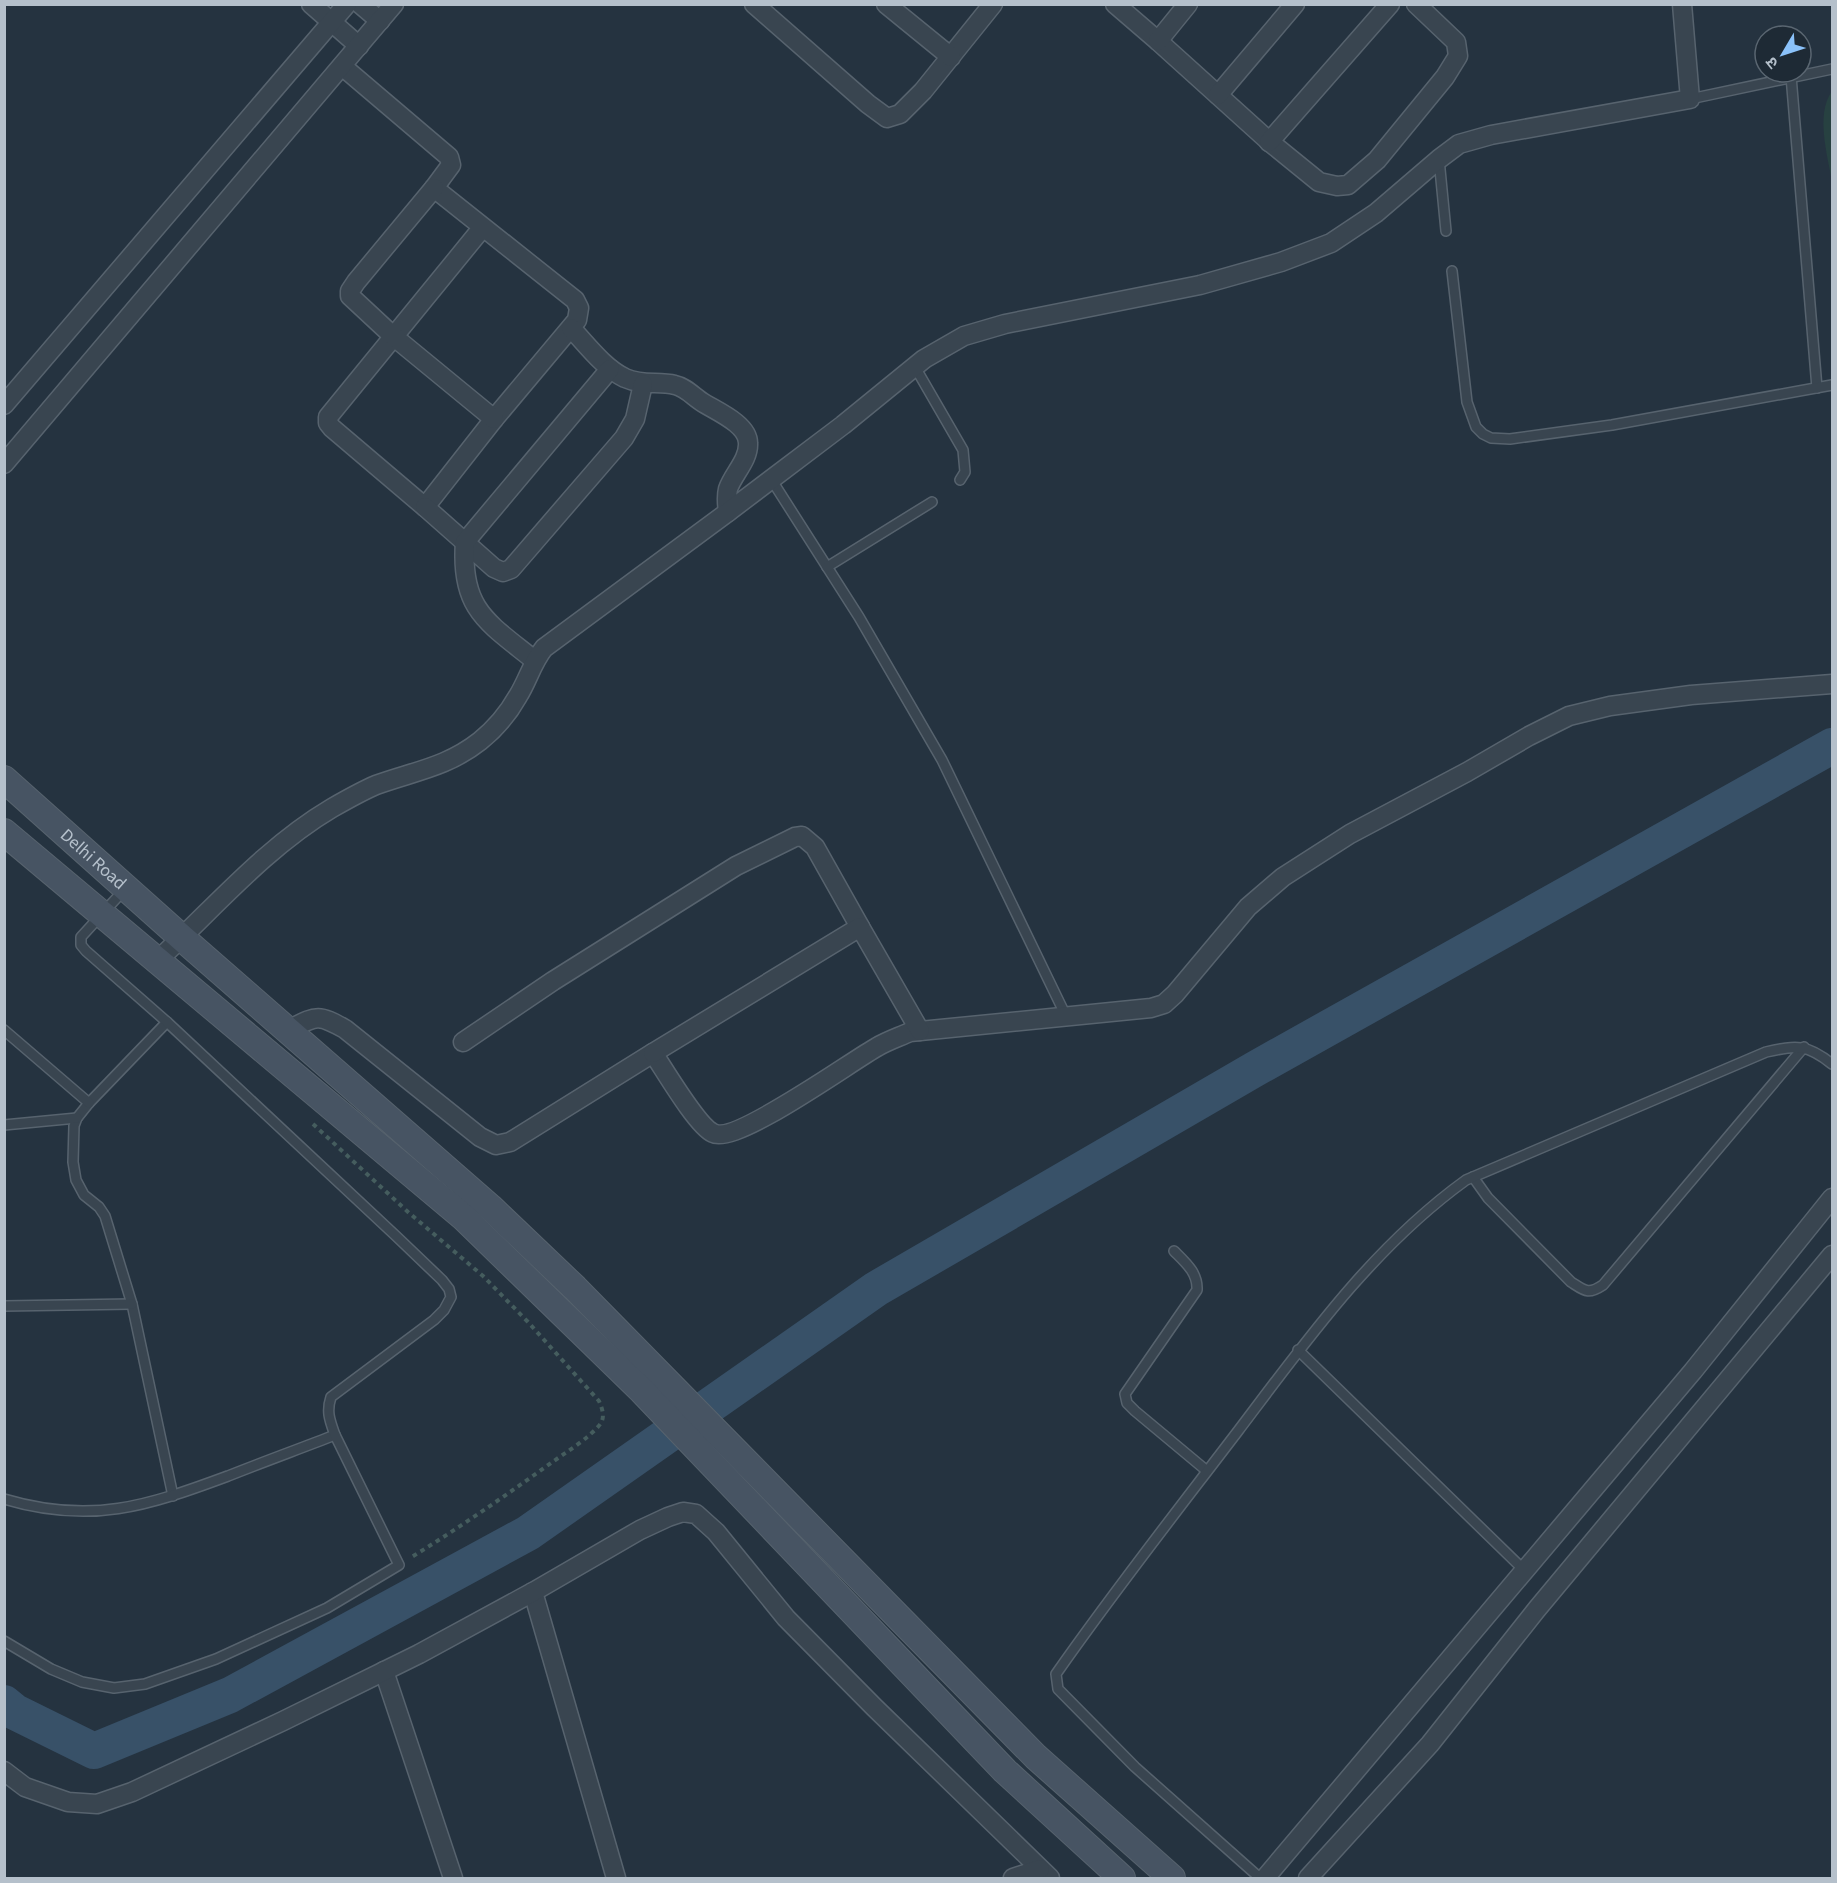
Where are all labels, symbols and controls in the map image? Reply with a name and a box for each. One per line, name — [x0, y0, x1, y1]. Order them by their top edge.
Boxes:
north arrow — [1753, 24, 1813, 84]
text: उ — [1760, 52, 1784, 73]
street label: Delhi Road — [55, 823, 132, 896]

